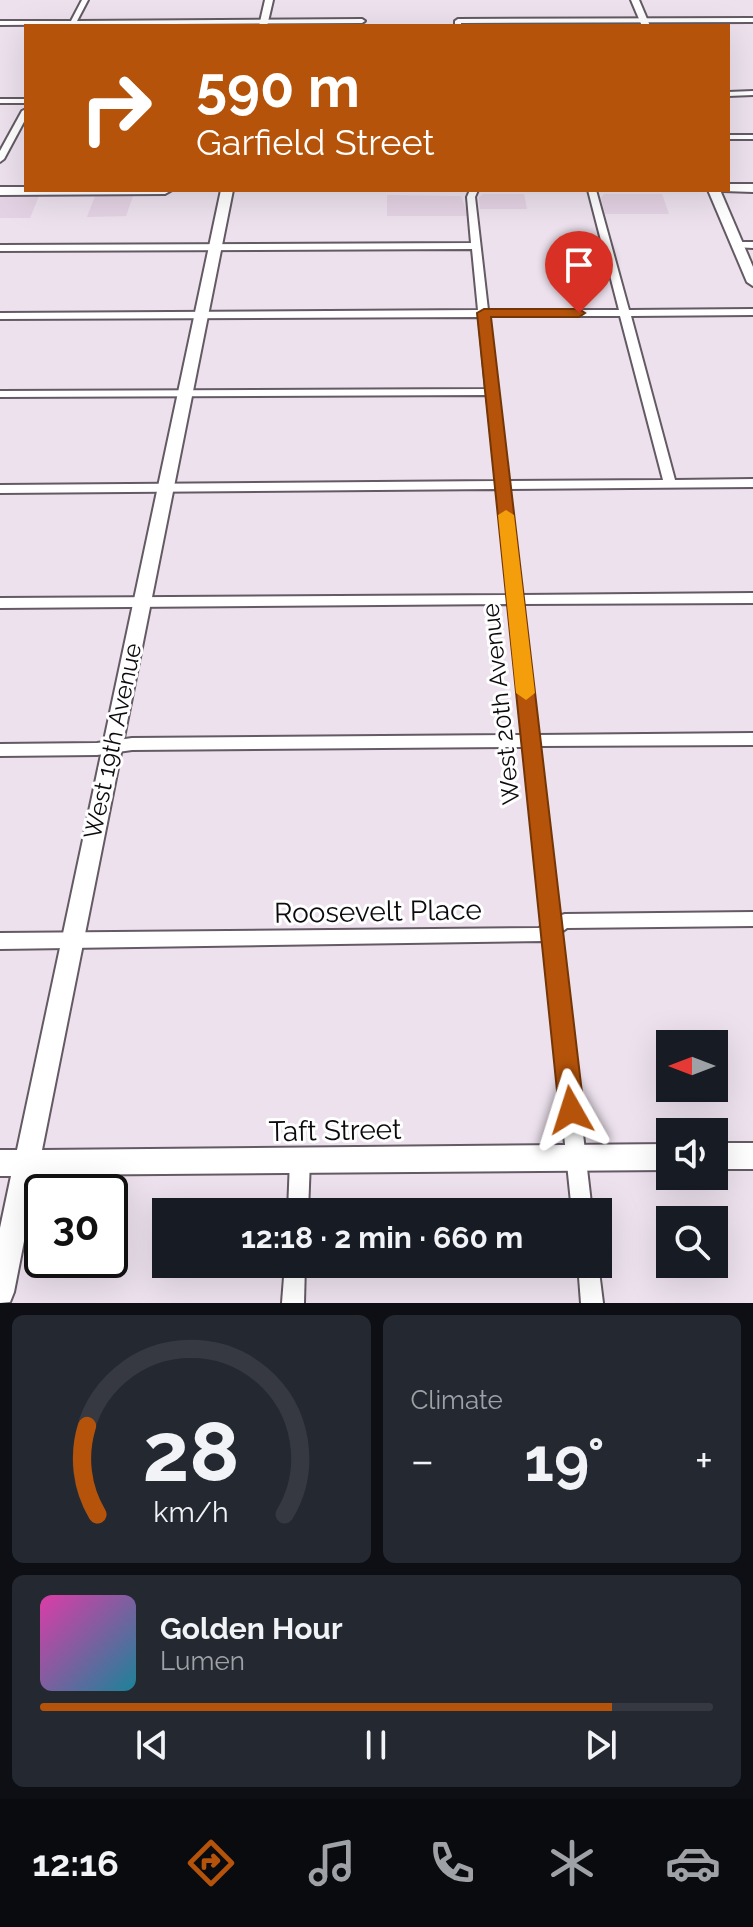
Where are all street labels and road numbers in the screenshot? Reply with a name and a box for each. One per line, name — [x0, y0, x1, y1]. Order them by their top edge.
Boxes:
street label: West 20th Avenue — [476, 602, 525, 806]
street label: West 19th Avenue — [78, 640, 147, 841]
street label: Roosevelt Place — [274, 893, 482, 930]
street label: Taft Street — [268, 1113, 402, 1148]

